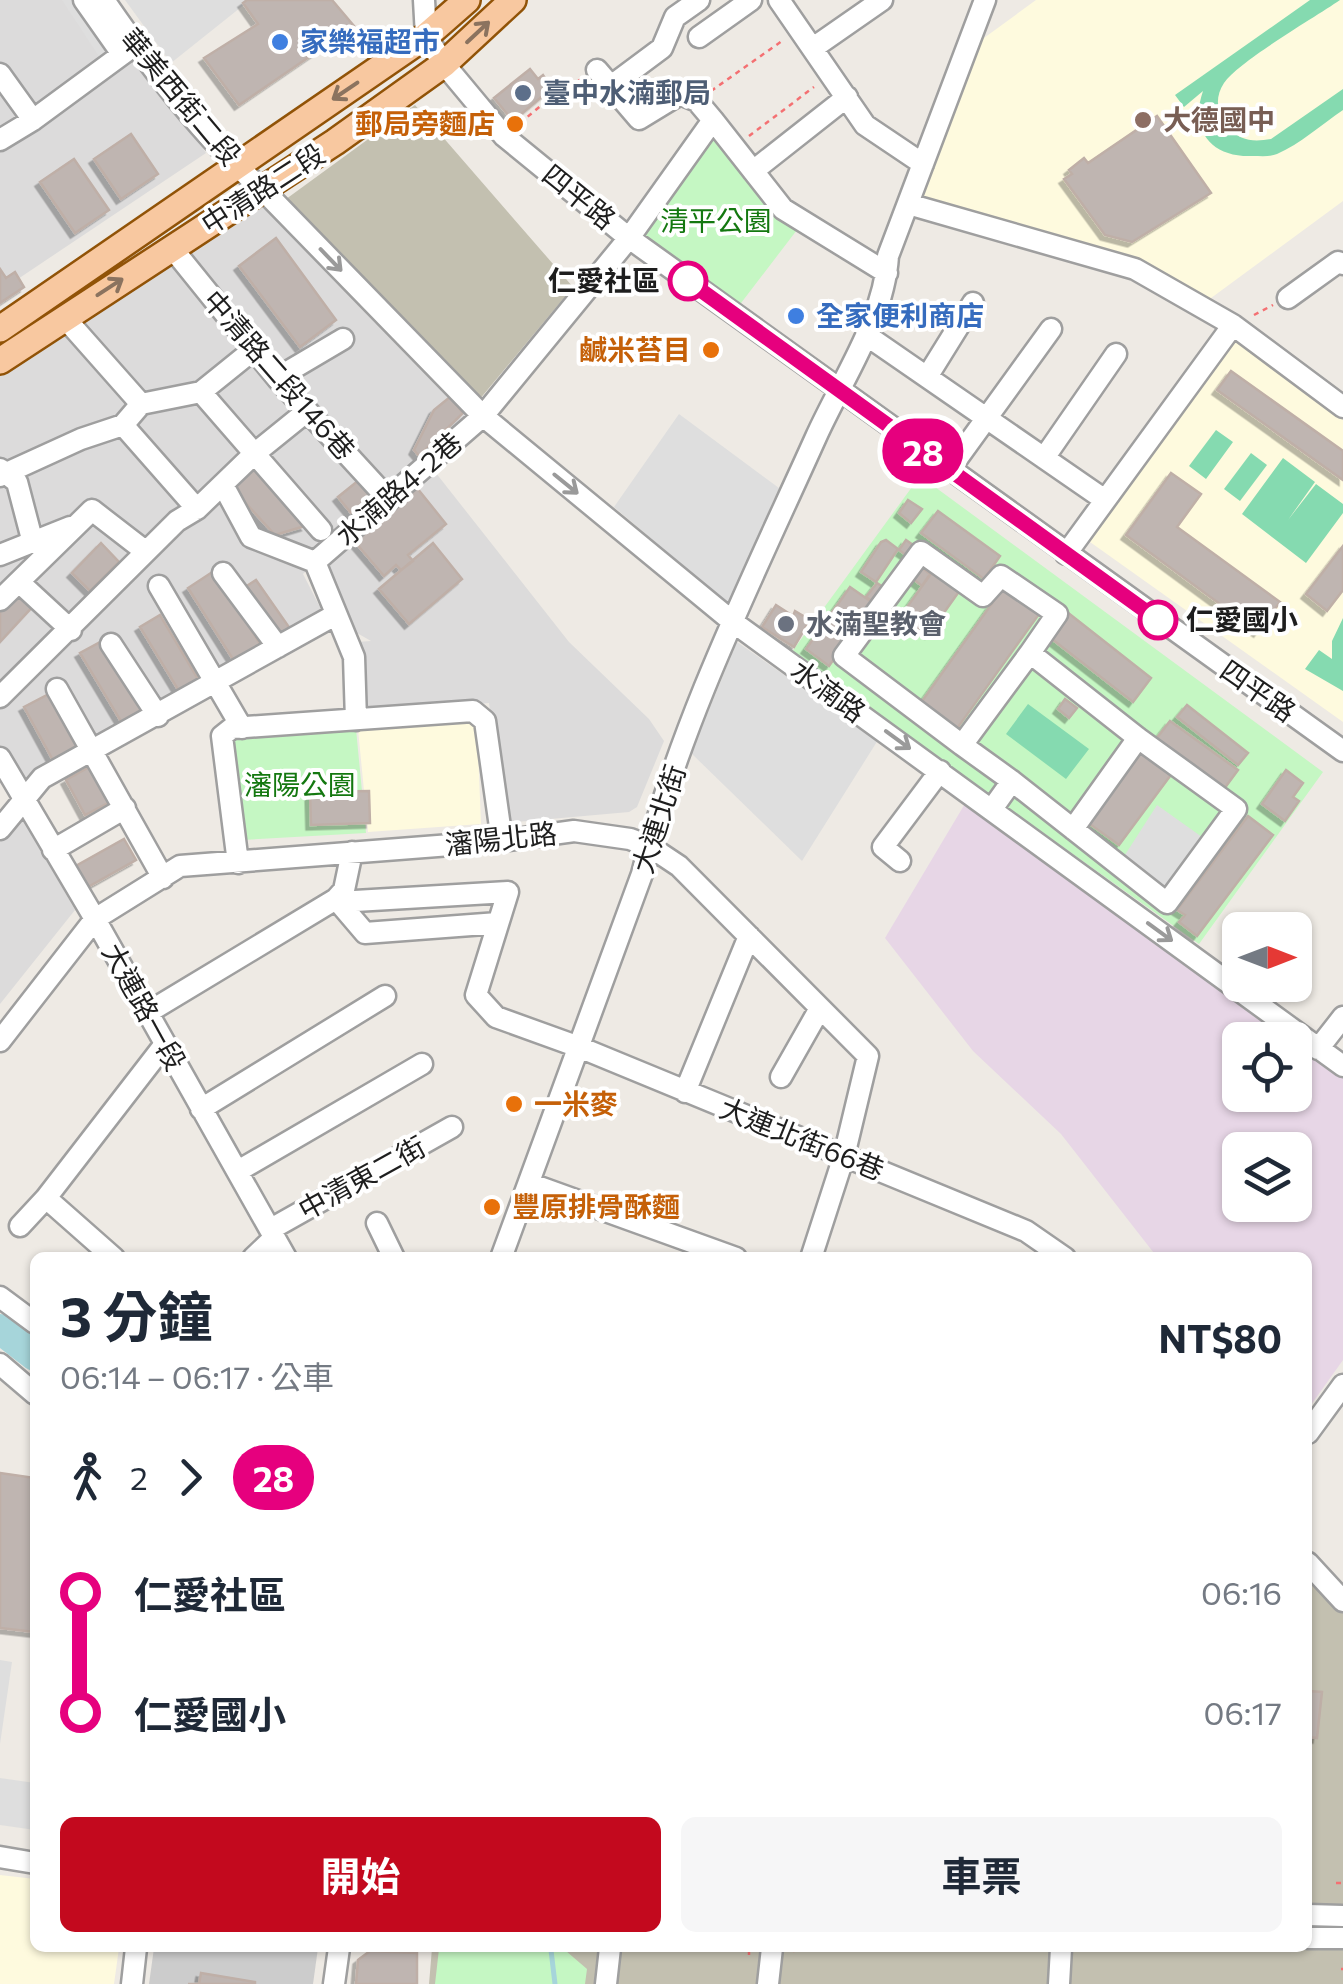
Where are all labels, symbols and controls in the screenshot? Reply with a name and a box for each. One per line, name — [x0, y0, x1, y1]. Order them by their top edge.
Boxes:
street label: 華美西街二段 — [115, 21, 249, 172]
one-way arrow — [465, 21, 490, 44]
place label: 家樂福超市 — [300, 24, 440, 58]
marker: 家樂福超市 — [269, 31, 291, 53]
place label: 臺中水湳郵局 — [543, 75, 711, 109]
one-way arrow — [332, 80, 360, 101]
marker: 臺中水湳郵局 — [512, 82, 534, 104]
place label: 大德國中 — [1163, 102, 1275, 136]
place label: 郵局旁麵店 — [355, 106, 495, 140]
marker: 大德國中 — [1132, 109, 1154, 131]
marker: 郵局旁麵店 — [504, 113, 526, 135]
street label: 中清路二段 — [194, 136, 330, 241]
street label: 四平路 — [536, 157, 623, 236]
park label: 清平公園 — [660, 203, 772, 237]
one-way arrow — [319, 247, 343, 271]
marker: 仁愛社區 — [669, 262, 707, 300]
place label: 仁愛社區 — [548, 263, 660, 297]
one-way arrow — [95, 277, 123, 298]
street label: 中清路二段146巷 — [197, 283, 363, 466]
place label: 全家便利商店 — [816, 298, 984, 332]
marker: 全家便利商店 — [785, 305, 807, 327]
place label: 鹹米苔目 — [579, 332, 691, 366]
marker: 鹹米苔目 — [700, 339, 722, 361]
line badge: 28 — [878, 418, 968, 484]
street label: 水湳路4-2巷 — [328, 424, 468, 552]
text: 28 — [902, 430, 944, 473]
one-way arrow — [552, 473, 578, 495]
marker: 仁愛國小 — [1139, 601, 1177, 639]
place label: 仁愛國小 — [1186, 602, 1298, 636]
place label: 水湳聖教會 — [806, 606, 946, 640]
marker: 水湳聖教會 — [775, 613, 797, 635]
street label: 水湳路 — [785, 652, 873, 729]
street label: 四平路 — [1214, 652, 1303, 728]
one-way arrow — [883, 730, 911, 751]
street label: 大連北街 — [625, 760, 692, 877]
park label: 瀋陽公園 — [244, 767, 356, 801]
street label: 瀋陽北路 — [443, 815, 558, 861]
north arrow — [1222, 912, 1312, 1002]
map controls — [1222, 912, 1312, 1222]
one-way arrow — [1146, 922, 1173, 943]
street label: 大連路一段 — [96, 937, 194, 1076]
button: locate — [1222, 1022, 1312, 1112]
place label: 一米麥 — [534, 1086, 618, 1120]
street label: 大連北街66巷 — [715, 1090, 889, 1186]
marker: 一米麥 — [503, 1093, 525, 1115]
street label: 中清東二街 — [292, 1128, 431, 1226]
button: layers — [1222, 1132, 1312, 1222]
place label: 豐原排骨酥麵 — [512, 1189, 680, 1223]
marker: 豐原排骨酥麵 — [481, 1196, 503, 1218]
text: 3 分鐘 — [60, 1281, 213, 1348]
text: NT$80 — [1158, 1314, 1282, 1361]
text: 06:14 – 06:17 · 公車 — [60, 1356, 334, 1396]
icon: walk — [60, 1450, 115, 1505]
icon: forward — [163, 1450, 218, 1505]
text: 28 — [253, 1456, 294, 1499]
text: 2 — [130, 1457, 148, 1497]
text: 仁愛社區 — [134, 1570, 286, 1617]
text: 06:16 — [1201, 1572, 1282, 1612]
text: 仁愛國小 — [134, 1690, 286, 1737]
text: 06:17 — [1204, 1692, 1282, 1732]
button: 開始 — [60, 1817, 661, 1932]
button: 車票 — [681, 1817, 1282, 1932]

